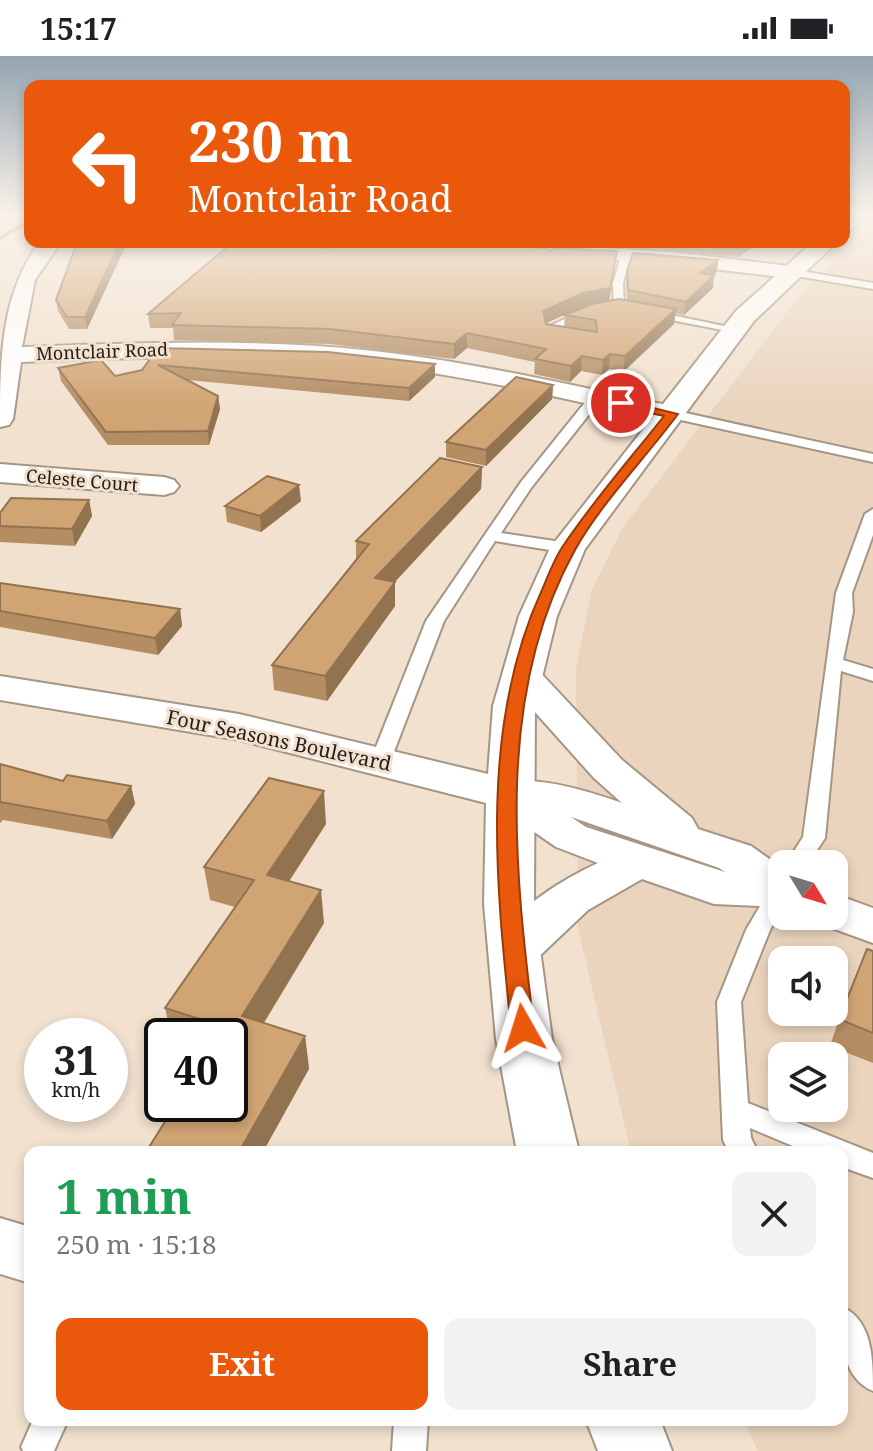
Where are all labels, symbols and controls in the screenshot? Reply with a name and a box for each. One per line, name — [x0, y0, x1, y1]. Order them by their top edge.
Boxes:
text: 15:17 — [40, 8, 117, 49]
text: 230 m — [188, 102, 353, 178]
icon: left — [56, 112, 160, 216]
text: Montclair Road — [188, 174, 452, 223]
street label: Montclair Road — [36, 337, 168, 365]
pin — [587, 369, 655, 437]
icon: arrive — [599, 381, 643, 425]
street label: Celeste Court — [25, 463, 139, 497]
street label: Four Seasons Boulevard — [164, 703, 394, 777]
north arrow — [768, 850, 848, 930]
map controls — [768, 850, 848, 1122]
button: sound — [768, 946, 848, 1026]
position arrow — [481, 986, 565, 1070]
speed limit sign: 40 — [144, 1018, 248, 1122]
text: 31 — [53, 1032, 99, 1087]
button: layers — [768, 1042, 848, 1122]
text: km/h — [51, 1076, 101, 1103]
text: 1 min — [56, 1163, 192, 1228]
button: close — [732, 1172, 816, 1256]
text: 250 m · 15:18 — [56, 1226, 217, 1262]
button: Exit — [56, 1318, 428, 1410]
button: Share — [444, 1318, 816, 1410]

